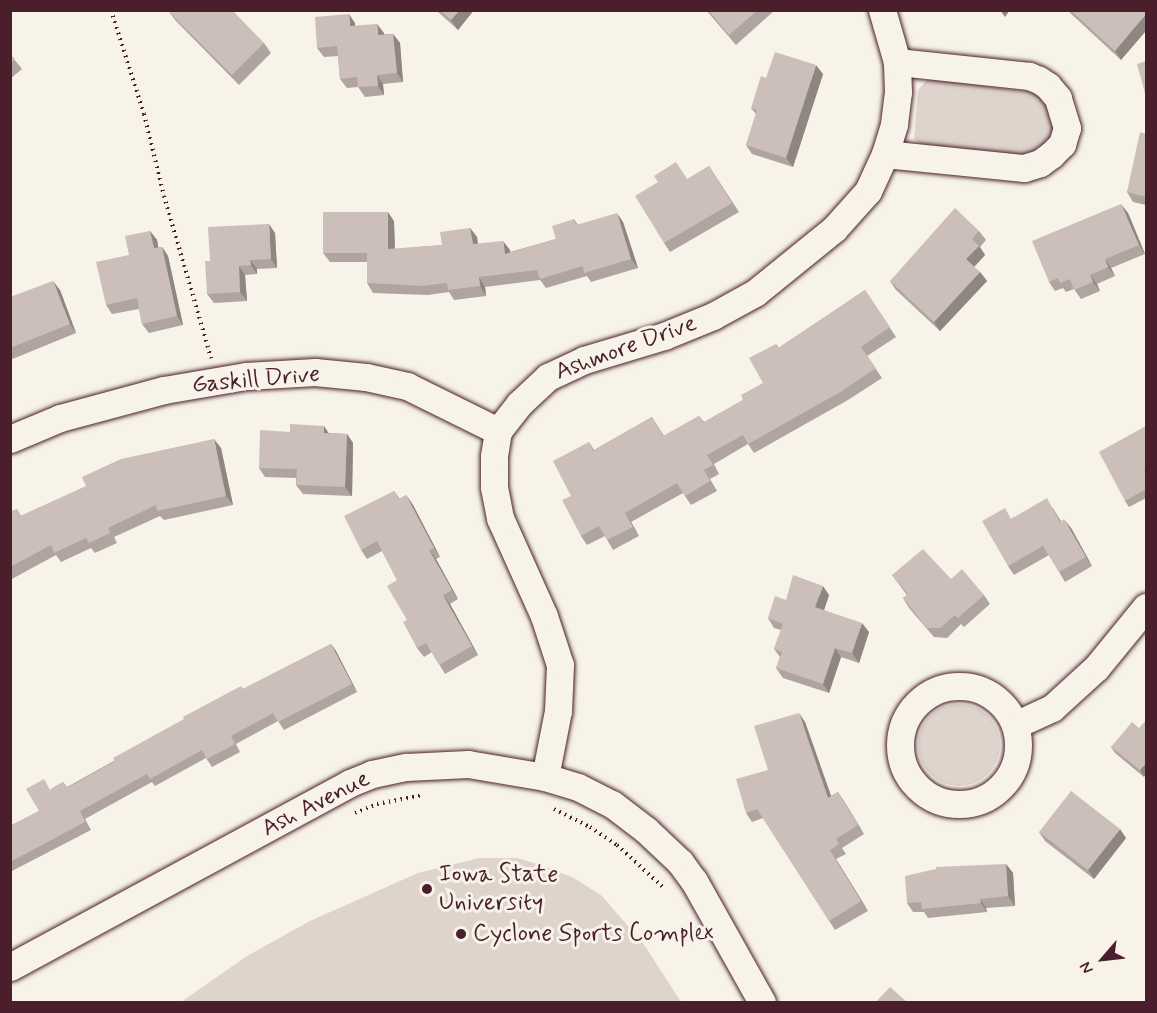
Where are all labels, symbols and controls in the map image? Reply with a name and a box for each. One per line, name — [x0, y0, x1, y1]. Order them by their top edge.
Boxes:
street label: Ashmore Drive — [553, 310, 699, 386]
street label: Gaskill Drive — [192, 360, 320, 400]
street label: Ash Avenue — [257, 765, 375, 843]
place label: Iowa State University — [439, 861, 554, 917]
marker: Iowa State University — [420, 882, 434, 896]
place label: Cyclone Sports Complex — [473, 920, 720, 948]
marker: Cyclone Sports Complex — [454, 927, 468, 941]
north arrow — [1073, 929, 1133, 989]
text: N — [1075, 958, 1098, 977]

